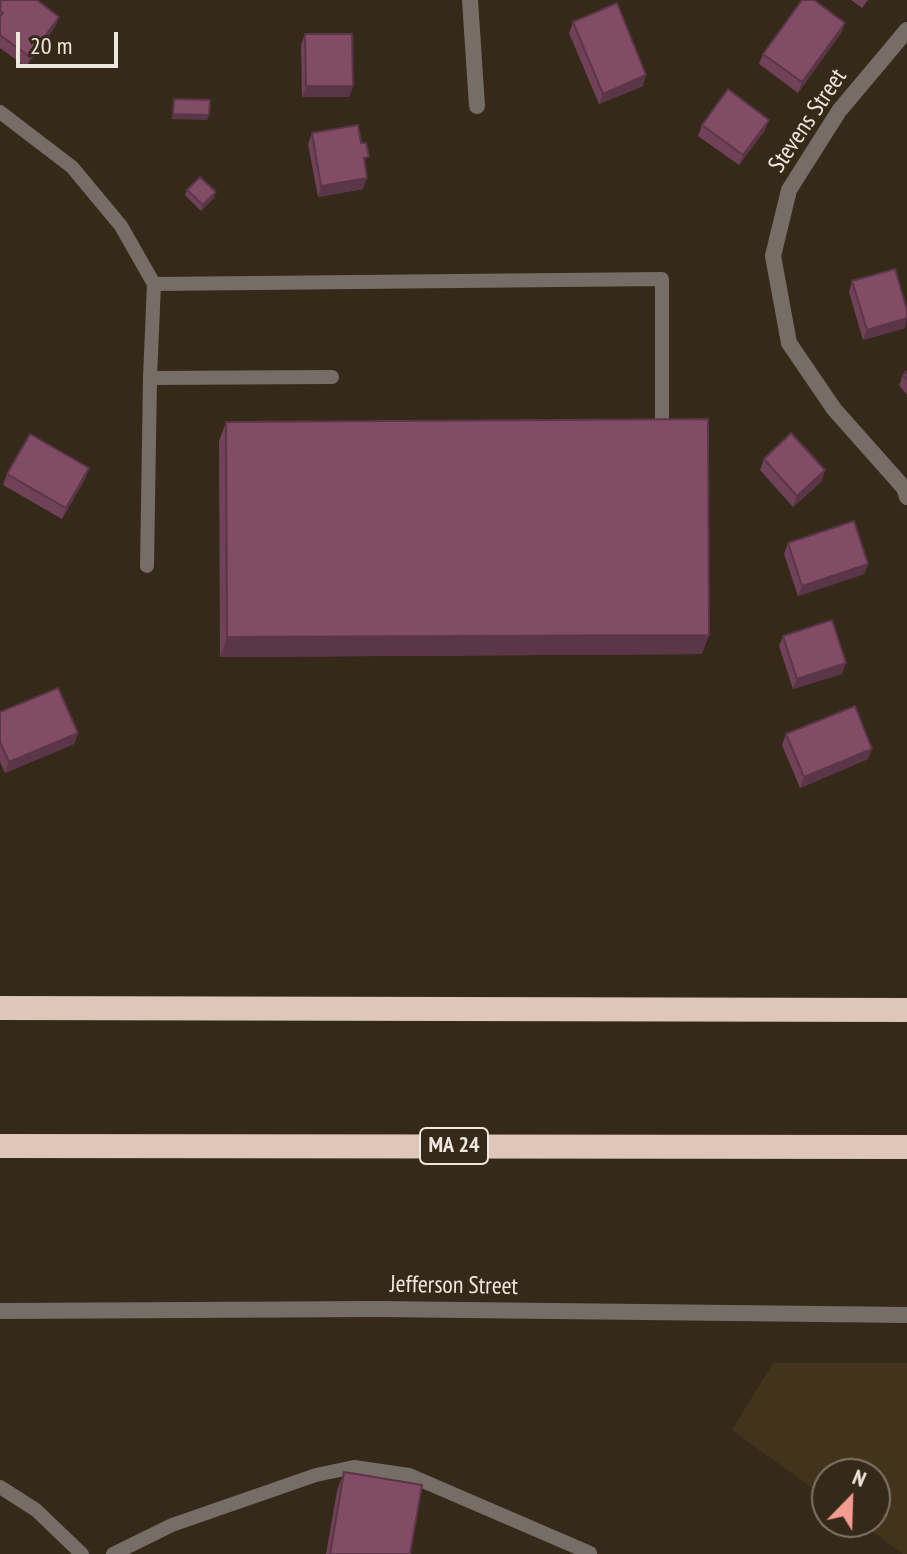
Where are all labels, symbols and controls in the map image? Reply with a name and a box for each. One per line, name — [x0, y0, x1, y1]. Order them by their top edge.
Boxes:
scale bar — [20, 16, 122, 66]
text: 20 m — [30, 30, 72, 61]
street label: Stevens Street — [763, 64, 853, 178]
road number: MA 24 — [420, 1128, 488, 1164]
street label: Jefferson Street — [390, 1270, 518, 1302]
north arrow — [811, 1458, 891, 1538]
text: N — [849, 1463, 871, 1493]

